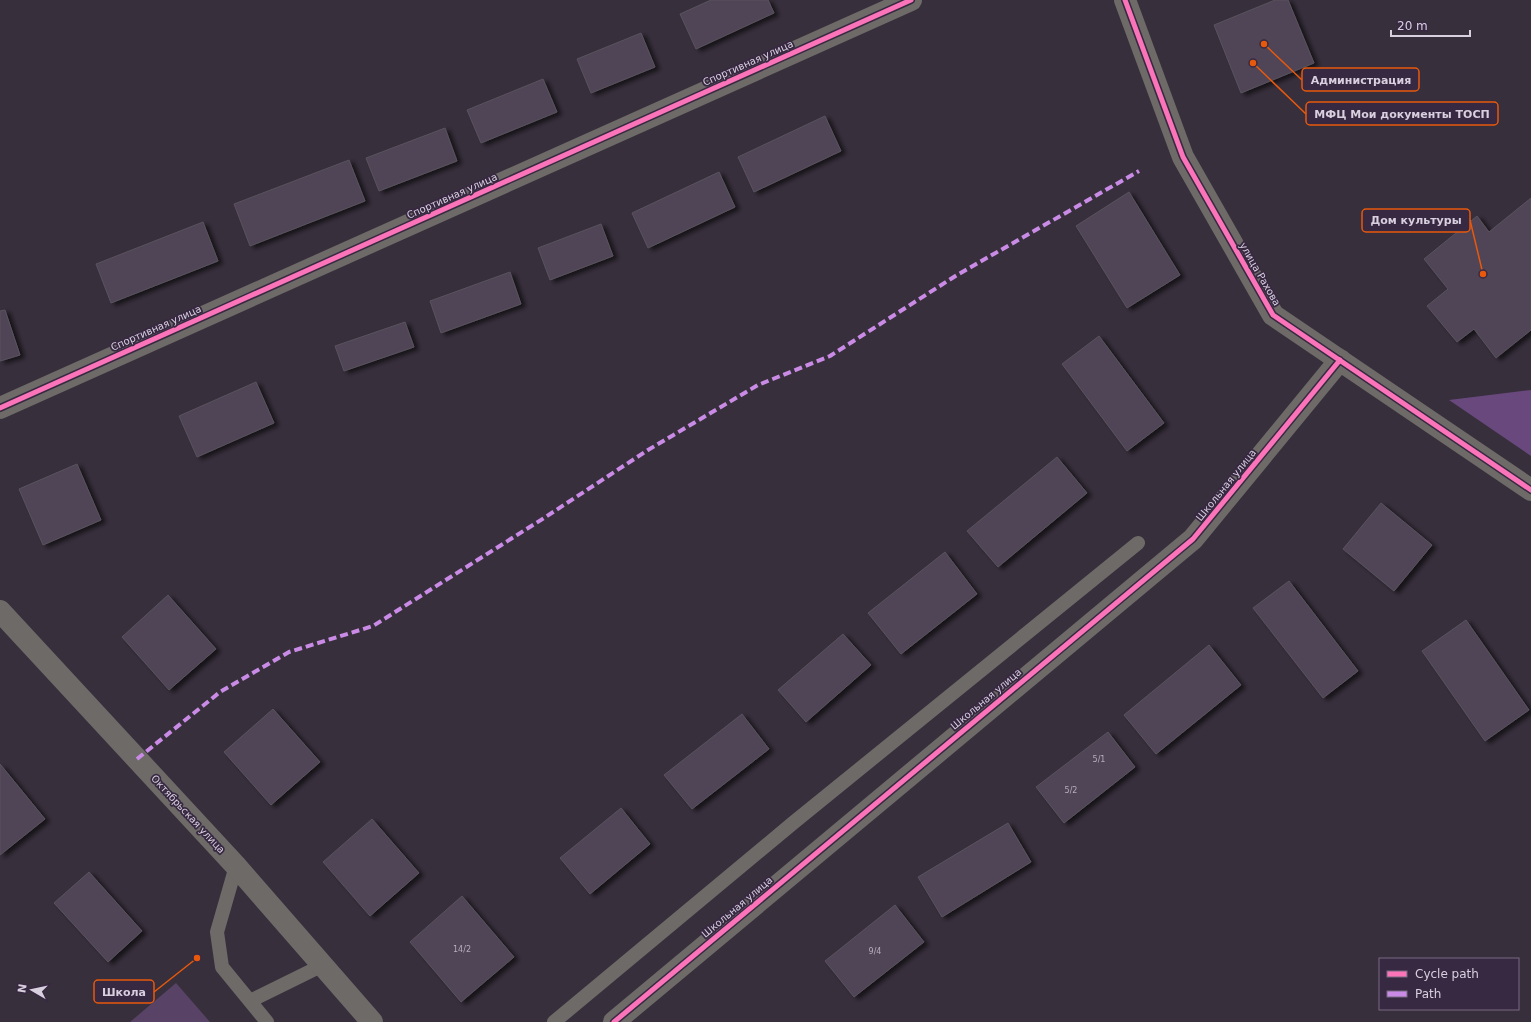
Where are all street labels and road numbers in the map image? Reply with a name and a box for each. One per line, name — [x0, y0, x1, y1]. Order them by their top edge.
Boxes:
street label: Спортивная улица — [701, 38, 795, 88]
street label: Спортивная улица — [405, 171, 499, 221]
street label: улица Рахова — [1237, 240, 1283, 308]
street label: Спортивная улица — [109, 303, 203, 353]
street label: Школьная улица — [1194, 447, 1258, 523]
street label: Школьная улица — [948, 666, 1024, 732]
street label: Октябрьская улица — [149, 773, 227, 855]
street label: Школьная улица — [699, 874, 775, 940]

